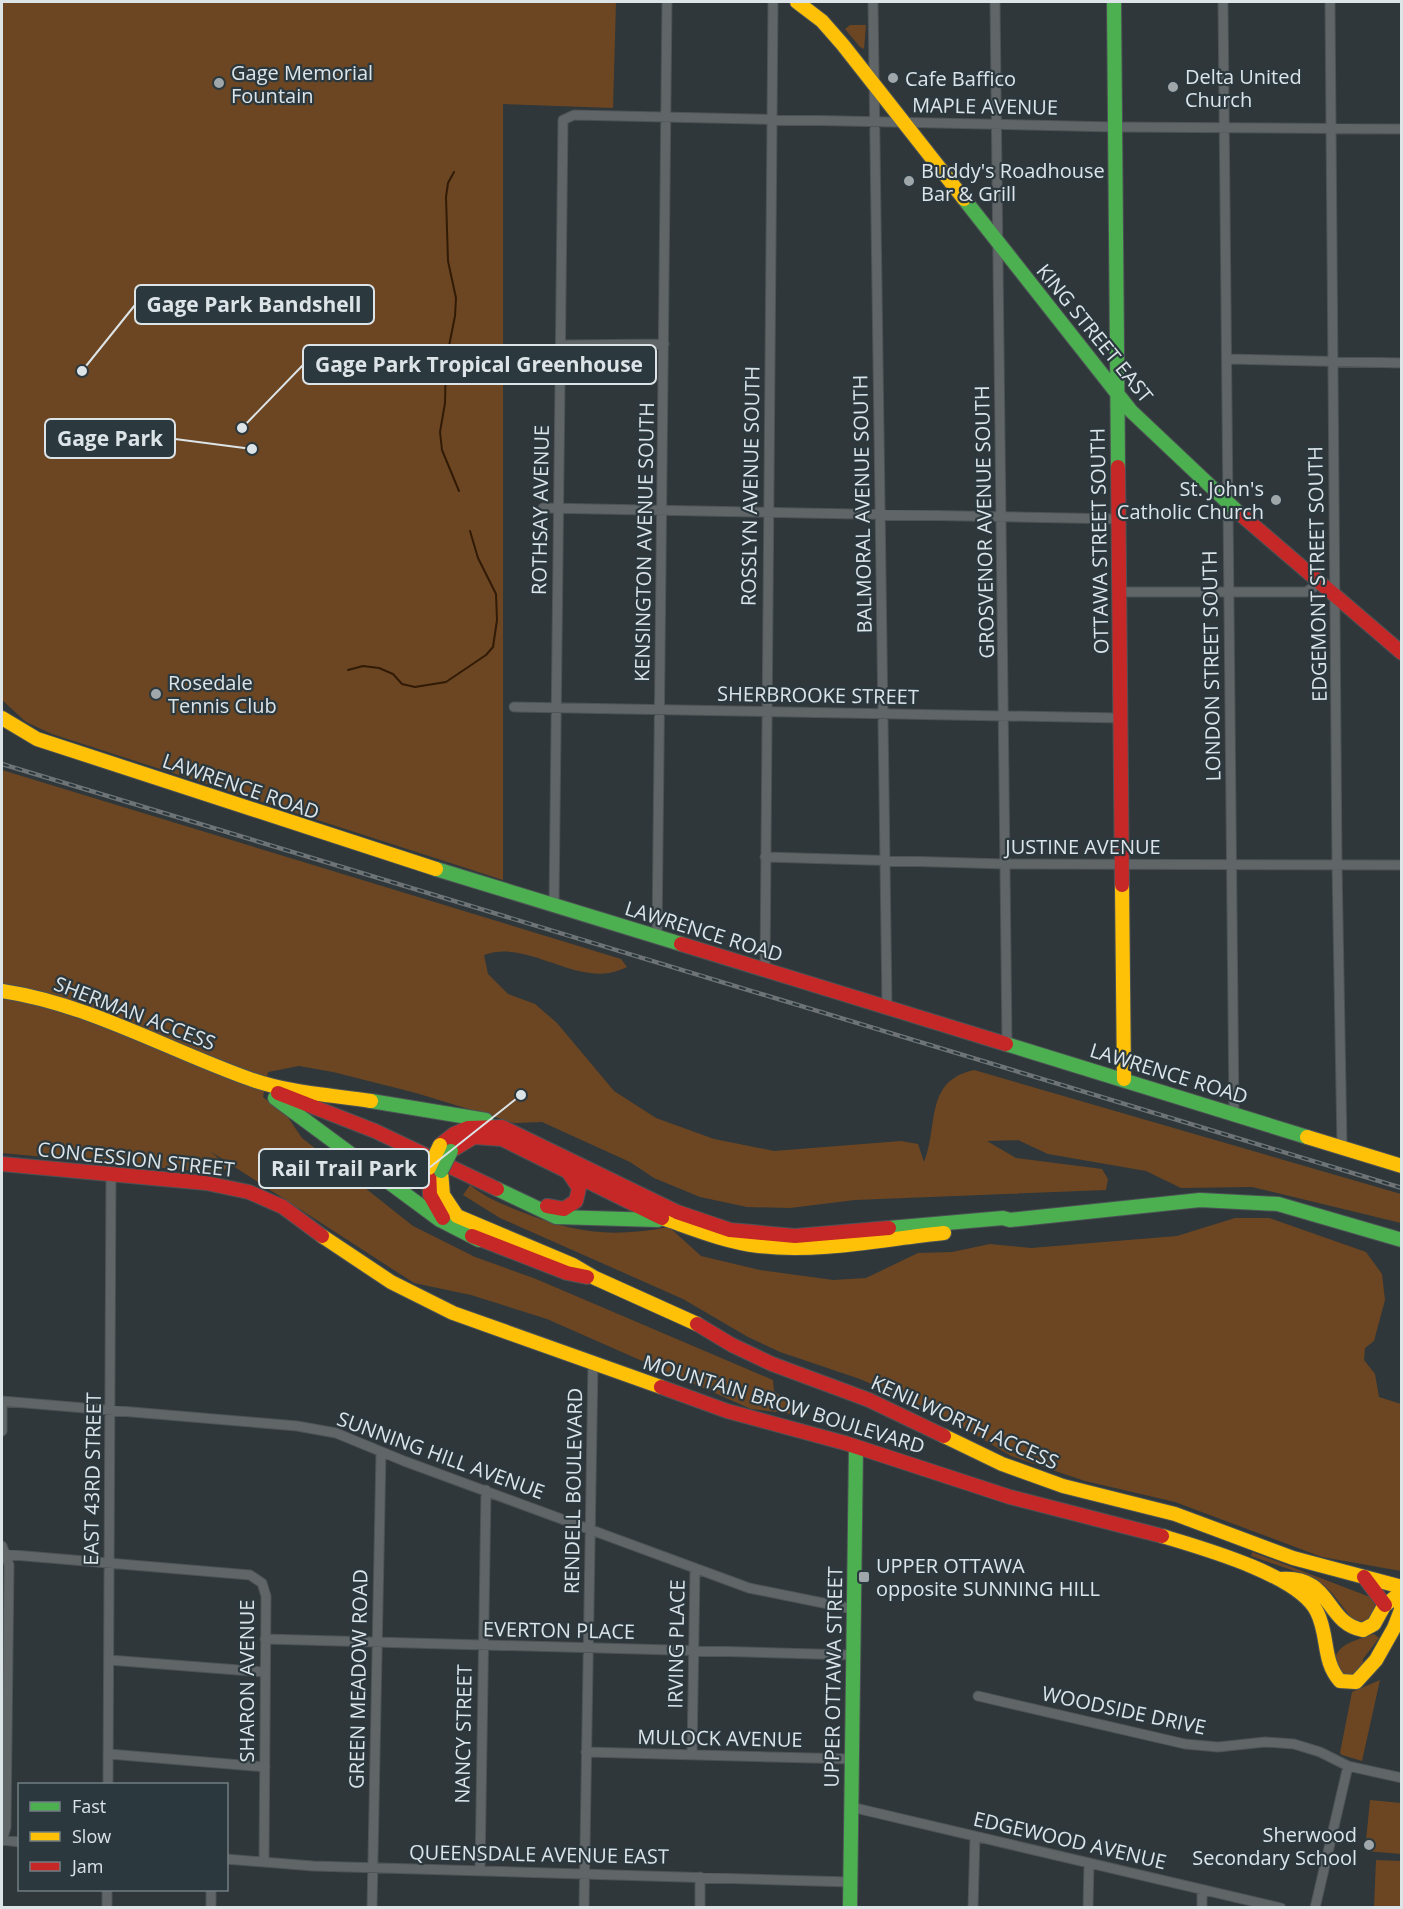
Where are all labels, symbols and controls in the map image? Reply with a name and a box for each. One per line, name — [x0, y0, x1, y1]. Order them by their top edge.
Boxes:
place label: Gage Memorial Fountain — [231, 59, 373, 109]
place label: Delta United Church — [1185, 63, 1302, 113]
place label: Cafe Baffico — [905, 65, 1016, 92]
marker: Cafe Baffico — [886, 71, 900, 85]
marker: Gage Memorial Fountain — [212, 76, 226, 90]
marker: Delta United Church — [1166, 80, 1180, 94]
street label: MAPLE AVENUE — [912, 91, 1058, 121]
place label: Buddy's Roadhouse Bar & Grill — [921, 157, 1105, 207]
marker: Buddy's Roadhouse Bar & Grill — [902, 174, 916, 188]
street label: KING STREET EAST — [1031, 258, 1159, 408]
callout: Gage Park Bandshell — [135, 285, 374, 324]
text: Gage Park Bandshell — [147, 290, 361, 318]
callout: Gage Park Tropical Greenhouse — [303, 345, 656, 384]
text: Gage Park Tropical Greenhouse — [315, 350, 643, 378]
street label: ROSSLYN AVENUE SOUTH — [734, 366, 766, 606]
street label: BALMORAL AVENUE SOUTH — [846, 374, 878, 634]
street label: GROSVENOR AVENUE SOUTH — [968, 385, 1000, 659]
street label: KENSINGTON AVENUE SOUTH — [628, 402, 660, 682]
callout: Gage Park — [45, 419, 175, 458]
text: Gage Park — [57, 424, 164, 452]
street label: ROTHSAY AVENUE — [525, 425, 555, 595]
street label: OTTAWA STREET SOUTH — [1084, 428, 1114, 654]
street label: EDGEMONT STREET SOUTH — [1301, 446, 1333, 702]
place label: St. John's Catholic Church — [1117, 475, 1264, 525]
marker: St. John's Catholic Church — [1269, 493, 1283, 507]
street label: LONDON STREET SOUTH — [1195, 550, 1227, 782]
place label: Rosedale Tennis Club — [168, 669, 277, 719]
street label: SHERBROOKE STREET — [717, 680, 919, 710]
marker: Rosedale Tennis Club — [149, 687, 163, 701]
street label: LAWRENCE ROAD — [159, 747, 323, 825]
street label: JUSTINE AVENUE — [1003, 833, 1161, 860]
street label: LAWRENCE ROAD — [622, 894, 786, 968]
street label: SHERMAN ACCESS — [50, 970, 220, 1056]
street label: LAWRENCE ROAD — [1087, 1036, 1251, 1110]
street label: CONCESSION STREET — [36, 1135, 236, 1183]
callout: Rail Trail Park — [259, 1149, 429, 1188]
text: Rail Trail Park — [271, 1154, 418, 1182]
street label: MOUNTAIN BROW BOULEVARD — [640, 1348, 928, 1460]
street label: KENILWORTH ACCESS — [867, 1368, 1063, 1476]
street label: RENDELL BOULEVARD — [558, 1388, 588, 1594]
street label: EAST 43RD STREET — [77, 1392, 107, 1566]
street label: SUNNING HILL AVENUE — [334, 1405, 548, 1505]
place label: UPPER OTTAWA opposite SUNNING HILL — [876, 1552, 1100, 1602]
street label: UPPER OTTAWA STREET — [818, 1566, 848, 1788]
street label: GREEN MEADOW ROAD — [343, 1569, 373, 1789]
marker: UPPER OTTAWA opposite SUNNING HILL — [857, 1570, 871, 1584]
street label: IRVING PLACE — [661, 1579, 691, 1709]
street label: SHARON AVENUE — [233, 1600, 260, 1762]
street label: EVERTON PLACE — [483, 1615, 635, 1645]
street label: NANCY STREET — [448, 1664, 478, 1804]
street label: WOODSIDE DRIVE — [1040, 1679, 1208, 1741]
street label: MULOCK AVENUE — [637, 1723, 803, 1753]
legend — [18, 1783, 228, 1891]
text: Fast — [72, 1794, 106, 1818]
street label: EDGEWOOD AVENUE — [971, 1805, 1169, 1875]
place label: Sherwood Secondary School — [1192, 1821, 1357, 1871]
text: Slow — [72, 1824, 111, 1848]
street label: QUEENSDALE AVENUE EAST — [409, 1838, 669, 1870]
marker: Sherwood Secondary School — [1362, 1838, 1376, 1852]
text: Jam — [70, 1854, 104, 1878]

